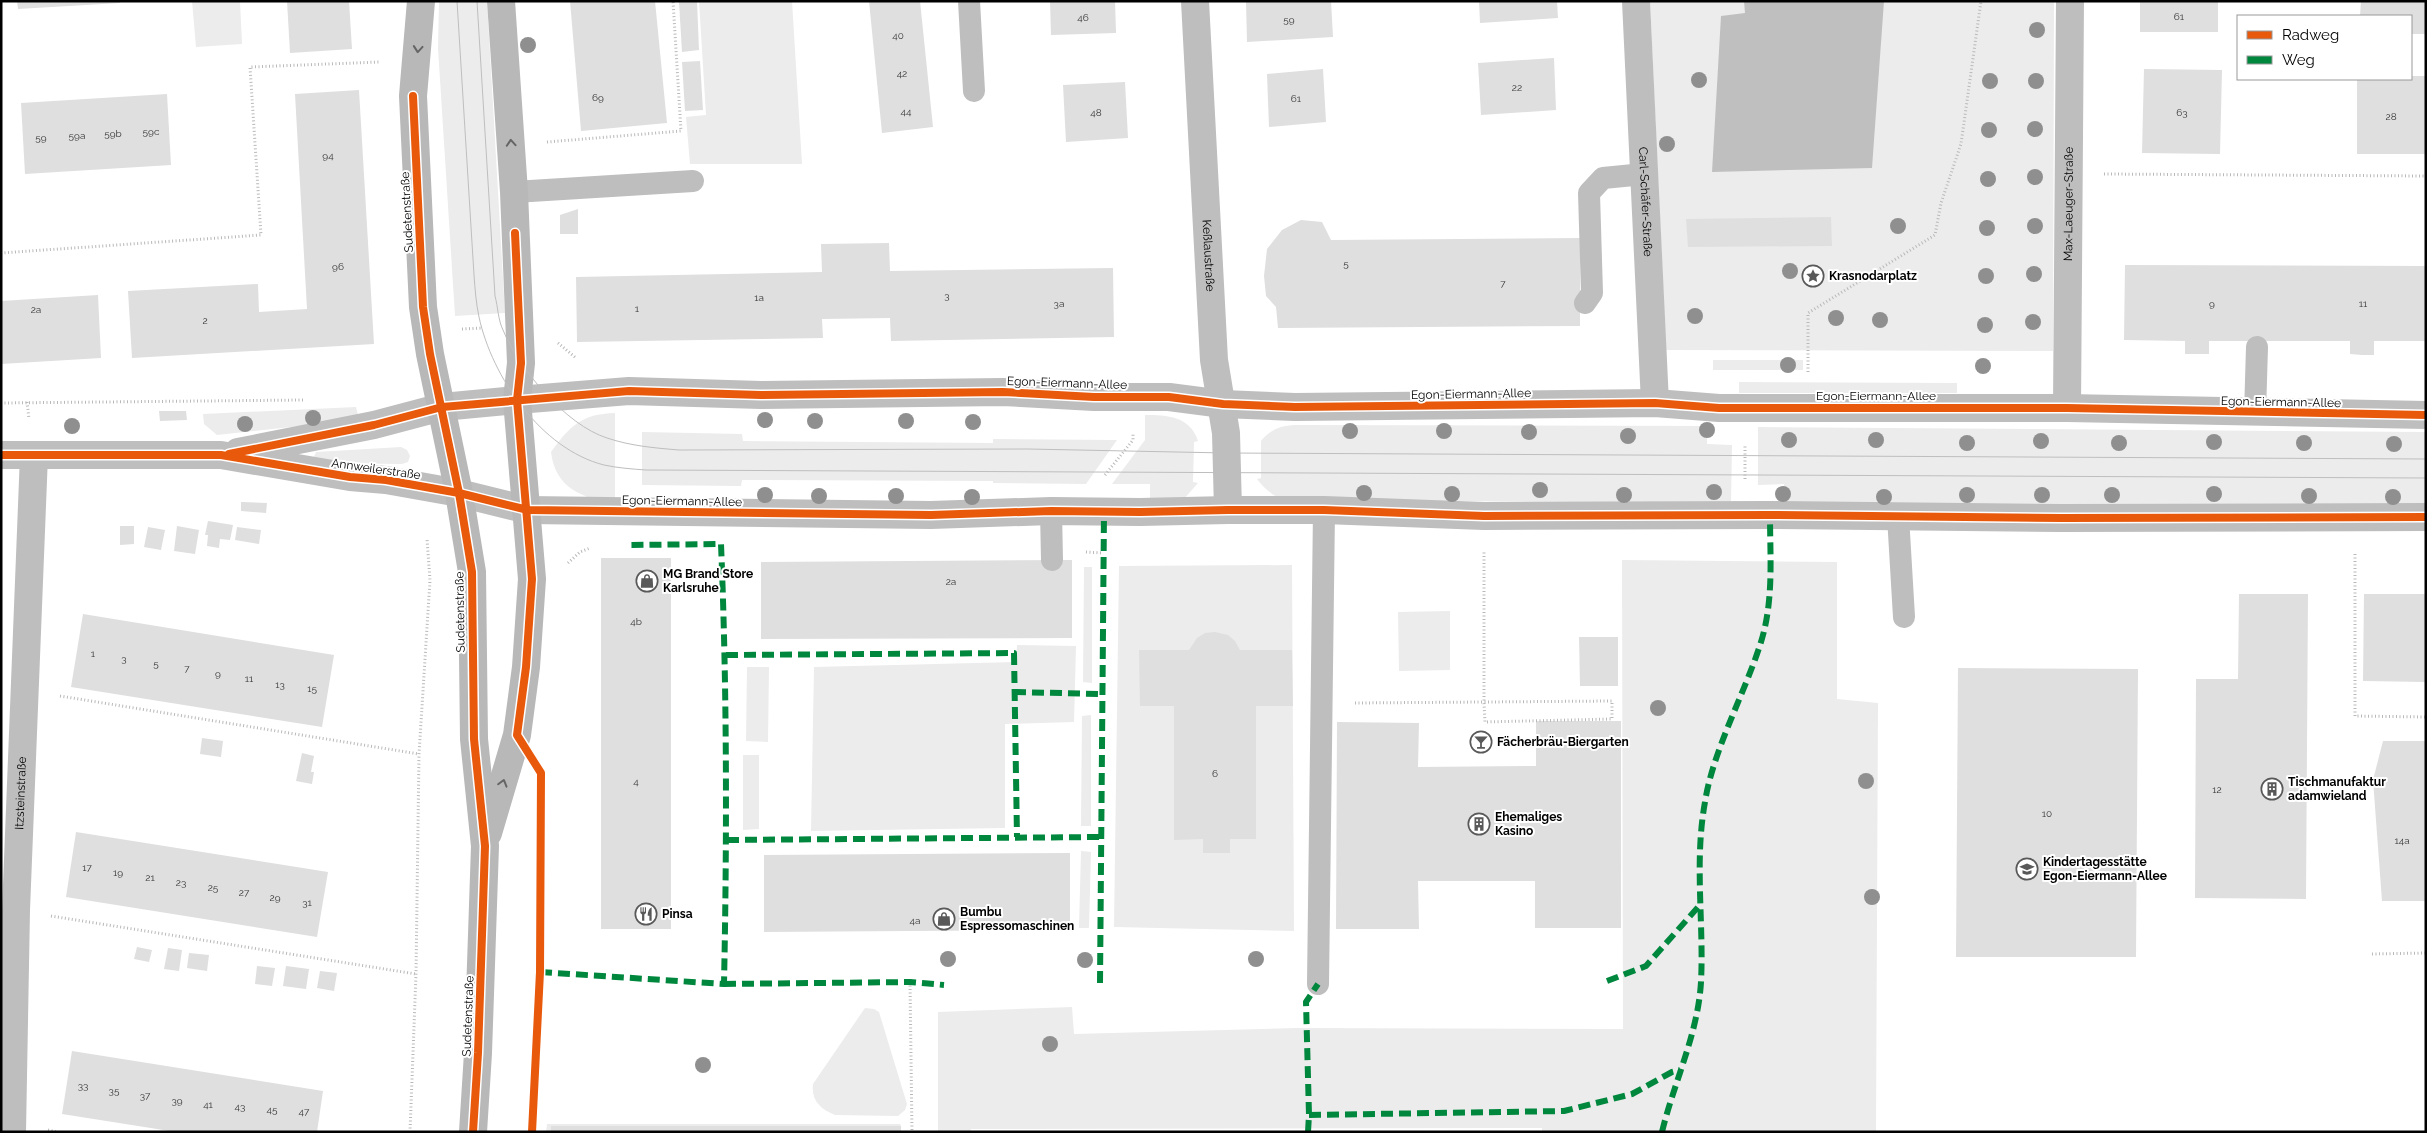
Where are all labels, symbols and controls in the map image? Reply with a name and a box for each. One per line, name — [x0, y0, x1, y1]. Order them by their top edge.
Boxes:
house number: 61 — [2174, 11, 2185, 22]
house number: 46 — [1077, 12, 1089, 23]
house number: 59 — [1283, 14, 1295, 25]
legend — [2237, 15, 2412, 80]
text: Radweg — [2282, 26, 2339, 44]
house number: 40 — [892, 30, 904, 41]
one-way arrow — [413, 45, 424, 53]
text: Weg — [2282, 51, 2315, 69]
house number: 42 — [897, 68, 907, 79]
house number: 22 — [1512, 82, 1522, 93]
house number: 69 — [592, 92, 604, 103]
house number: 61 — [1291, 93, 1302, 104]
house number: 44 — [901, 106, 912, 117]
house number: 48 — [1090, 107, 1102, 118]
house number: 63 — [2176, 107, 2188, 118]
house number: 28 — [2385, 111, 2397, 122]
house number: 59c — [143, 126, 160, 137]
house number: 59b — [104, 128, 122, 139]
house number: 59a — [69, 130, 85, 141]
house number: 59 — [35, 132, 47, 143]
one-way arrow — [505, 139, 516, 147]
street label: Carl-Schäfer-Straße — [1636, 147, 1655, 257]
street label: Max-Laeuger-Straße — [2061, 147, 2076, 261]
house number: 94 — [322, 150, 334, 161]
street label: Sudetenstraße — [398, 171, 416, 253]
street label: Keßlaustraße — [1200, 219, 1217, 292]
house number: 5 — [1343, 258, 1349, 269]
house number: 96 — [332, 261, 344, 272]
place icon: Krasnodarplatz — [1801, 264, 1825, 288]
place label: Krasnodarplatz — [1829, 269, 1917, 283]
house number: 7 — [1500, 278, 1506, 289]
house number: 3 — [944, 290, 950, 301]
house number: 1a — [754, 292, 764, 303]
house number: 3a — [1054, 298, 1064, 309]
house number: 9 — [2209, 298, 2215, 309]
house number: 11 — [2359, 298, 2368, 309]
house number: 1 — [635, 303, 640, 314]
house number: 2a — [31, 304, 41, 315]
house number: 2 — [202, 315, 208, 326]
street label: Egon-Eiermann-Allee — [1007, 374, 1127, 392]
street label: Egon-Eiermann-Allee — [1411, 386, 1531, 402]
street label: Egon-Eiermann-Allee — [1816, 389, 1936, 403]
street label: Egon-Eiermann-Allee — [2221, 394, 2341, 410]
street label: Annweilerstraße — [331, 456, 421, 482]
street label: Egon-Eiermann-Allee — [622, 493, 742, 509]
place label: MG Brand Store Karlsruhe — [663, 567, 753, 595]
shop icon: MG Brand Store Karlsruhe — [635, 569, 659, 593]
street label: Sudetenstraße — [452, 571, 468, 653]
house number: 2a — [946, 576, 956, 587]
house number: 4b — [630, 616, 642, 627]
house number: 1 — [91, 648, 96, 659]
house number: 3 — [121, 653, 127, 664]
house number: 5 — [153, 658, 159, 669]
house number: 7 — [184, 663, 190, 674]
house number: 9 — [215, 668, 221, 679]
house number: 11 — [245, 673, 254, 684]
house number: 13 — [275, 679, 285, 690]
house number: 15 — [307, 683, 317, 694]
bar icon: Fächerbräu-Biergarten — [1469, 730, 1493, 754]
place label: Fächerbräu-Biergarten — [1497, 735, 1629, 749]
street label: Itzsteinstraße — [12, 756, 29, 830]
house number: 6 — [1212, 768, 1218, 779]
place label: Tischmanufaktur adamwieland — [2288, 775, 2386, 803]
house number: 4 — [633, 776, 639, 787]
building icon: Tischmanufaktur adamwieland — [2260, 777, 2284, 801]
one-way arrow — [498, 779, 508, 787]
house number: 12 — [2212, 784, 2222, 795]
house number: 10 — [2042, 808, 2052, 819]
place label: Ehemaliges Kasino — [1495, 810, 1562, 838]
building icon: Ehemaliges Kasino — [1467, 812, 1491, 836]
house number: 14a — [2394, 835, 2410, 846]
place label: Kindertagesstätte Egon-Eiermann-Allee — [2043, 855, 2167, 883]
school or university icon: Kindertagesstätte Egon-Eiermann-Allee — [2015, 857, 2039, 881]
house number: 17 — [82, 862, 92, 873]
house number: 19 — [113, 867, 123, 878]
house number: 21 — [145, 872, 155, 883]
house number: 23 — [176, 877, 186, 888]
house number: 25 — [208, 882, 219, 893]
house number: 27 — [239, 887, 250, 898]
house number: 29 — [269, 892, 281, 903]
house number: 31 — [302, 897, 313, 908]
restaurant icon: Pinsa — [634, 902, 658, 926]
place label: Bumbu Espressomaschinen — [960, 905, 1074, 933]
place label: Pinsa — [662, 907, 693, 921]
shop icon: Bumbu Espressomaschinen — [932, 907, 956, 931]
house number: 4a — [910, 915, 920, 926]
street label: Sudetenstraße — [460, 975, 476, 1057]
house number: 33 — [78, 1080, 88, 1091]
house number: 35 — [109, 1085, 120, 1096]
house number: 37 — [140, 1090, 151, 1101]
house number: 39 — [171, 1095, 183, 1106]
house number: 41 — [203, 1099, 214, 1110]
house number: 43 — [235, 1101, 245, 1112]
house number: 45 — [267, 1104, 278, 1115]
house number: 47 — [299, 1106, 310, 1117]

